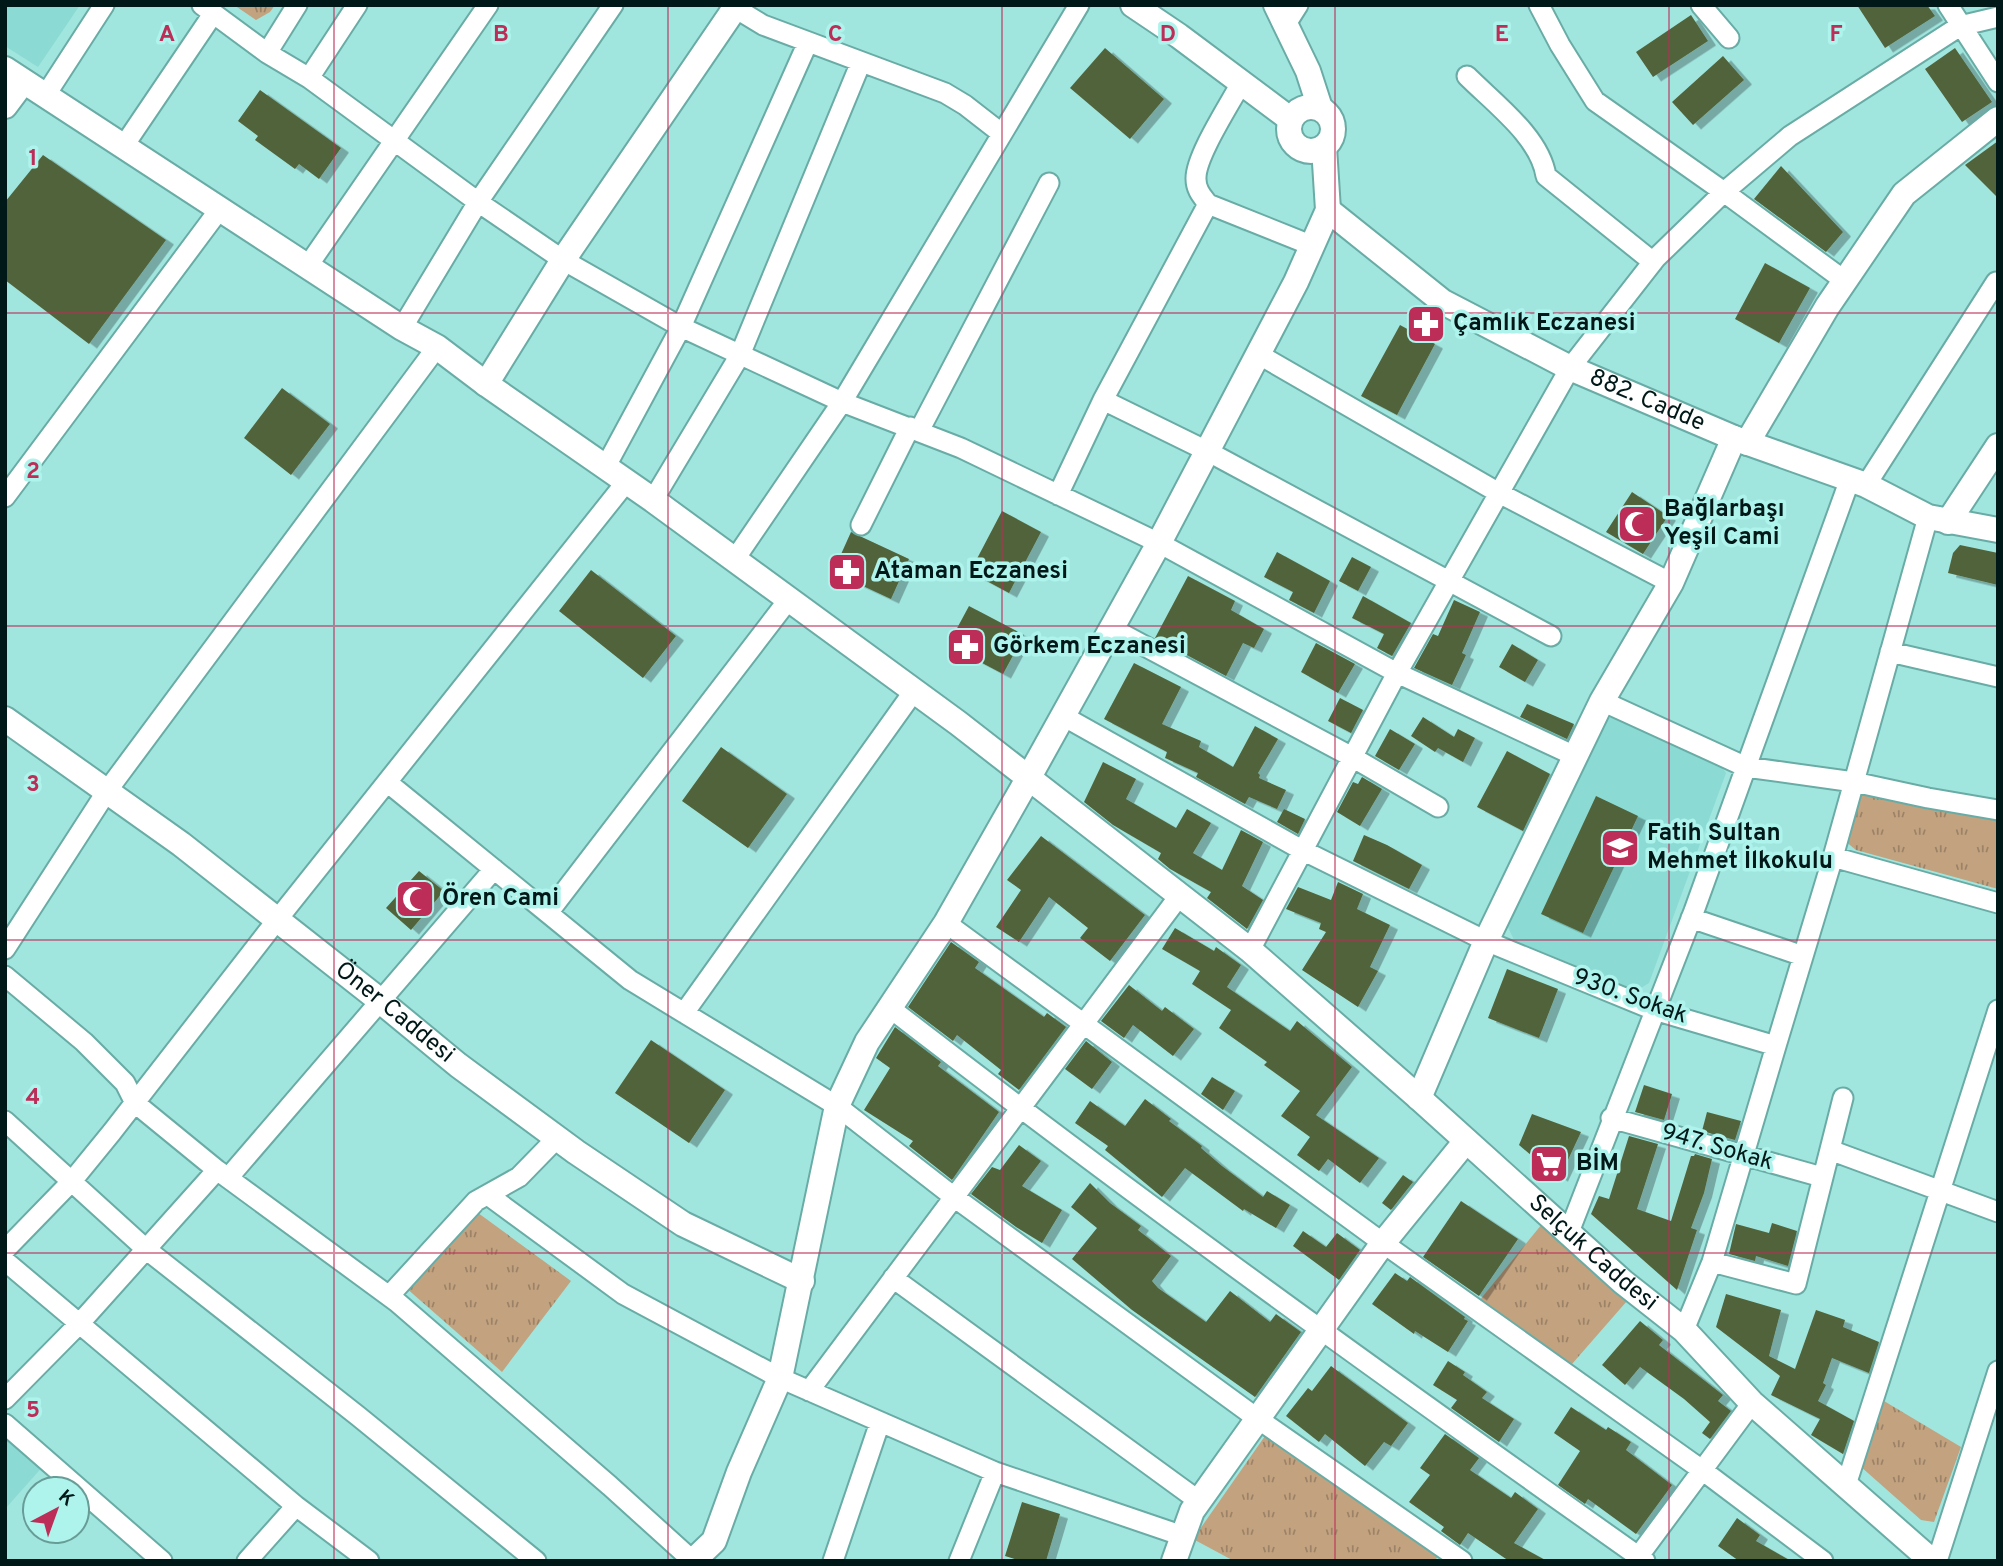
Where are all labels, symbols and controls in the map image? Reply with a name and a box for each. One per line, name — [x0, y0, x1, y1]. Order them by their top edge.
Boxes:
text: A — [159, 21, 175, 50]
text: B — [493, 21, 509, 50]
text: C — [828, 21, 842, 50]
text: D — [1160, 21, 1176, 50]
text: E — [1495, 21, 1509, 50]
text: F — [1829, 21, 1843, 50]
text: 1 — [28, 145, 38, 174]
pharmacy icon: Çamlık Eczanesi — [1405, 303, 1447, 345]
place label: Çamlık Eczanesi — [1453, 309, 1636, 339]
street label: 882. Cadde — [1584, 363, 1709, 439]
text: 2 — [26, 458, 40, 487]
place label: Bağlarbaşı Yeşil Cami — [1664, 495, 1785, 553]
mosque icon: Bağlarbaşı Yeşil Cami — [1616, 503, 1658, 545]
pharmacy icon: Ataman Eczanesi — [826, 551, 868, 593]
place label: Ataman Eczanesi — [874, 557, 1068, 587]
pharmacy icon: Görkem Eczanesi — [945, 626, 987, 668]
place label: Görkem Eczanesi — [993, 632, 1186, 662]
text: 3 — [26, 771, 40, 800]
place label: Fatih Sultan Mehmet İlkokulu — [1647, 819, 1833, 877]
school or university icon: Fatih Sultan Mehmet İlkokulu — [1599, 827, 1641, 869]
mosque icon: Ören Cami — [394, 878, 436, 920]
place label: Ören Cami — [442, 882, 559, 914]
street label: Öner Caddesi — [329, 954, 460, 1070]
street label: 930. Sokak — [1569, 962, 1691, 1032]
text: 4 — [26, 1084, 40, 1113]
street label: 947. Sokak — [1658, 1118, 1776, 1178]
supermarket icon: BİM — [1528, 1143, 1570, 1185]
place label: BİM — [1576, 1147, 1619, 1179]
street label: Selçuk Caddesi — [1522, 1189, 1663, 1318]
text: 5 — [26, 1397, 40, 1426]
north arrow — [21, 1475, 91, 1545]
text: K — [53, 1485, 79, 1512]

